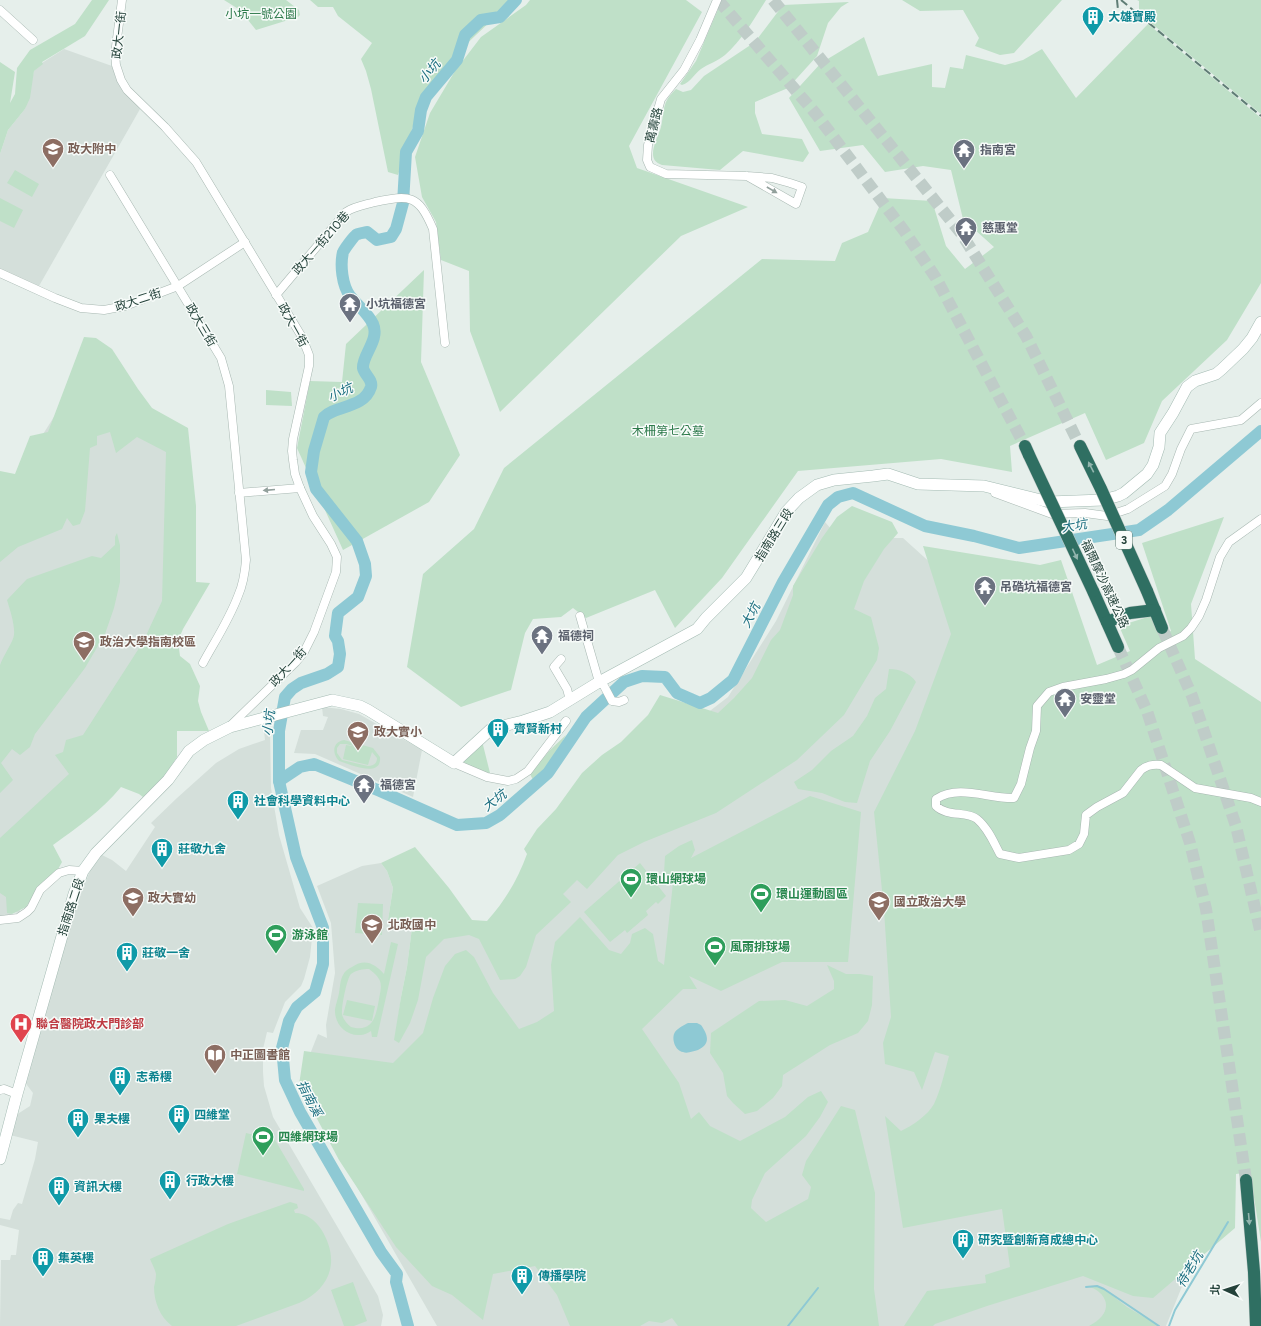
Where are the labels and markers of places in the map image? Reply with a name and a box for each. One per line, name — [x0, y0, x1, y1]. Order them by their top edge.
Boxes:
building icon: 大雄寶殿 — [1080, 4, 1106, 37]
place label: 大雄寶殿 — [1108, 10, 1156, 24]
school or university icon: 政大附中 — [40, 136, 66, 169]
temple icon: 指南宮 — [951, 137, 977, 170]
place label: 政大附中 — [68, 142, 116, 156]
place label: 指南宮 — [980, 143, 1016, 157]
temple icon: 慈惠堂 — [953, 215, 979, 248]
place label: 慈惠堂 — [982, 221, 1018, 235]
temple icon: 小坑福德宮 — [337, 291, 363, 324]
place label: 小坑福德宮 — [366, 297, 426, 311]
temple icon: 吊硞坑福德宮 — [972, 574, 998, 607]
place label: 吊硞坑福德宮 — [1000, 580, 1072, 594]
temple icon: 福德祠 — [529, 623, 555, 656]
school or university icon: 政治大學指南校區 — [71, 629, 97, 662]
place label: 福德祠 — [558, 629, 594, 643]
place label: 政治大學指南校區 — [100, 635, 196, 649]
temple icon: 安靈堂 — [1052, 686, 1078, 719]
place label: 安靈堂 — [1080, 692, 1116, 706]
building icon: 齊賢新村 — [485, 716, 511, 749]
school or university icon: 政大實小 — [345, 719, 371, 752]
place label: 齊賢新村 — [514, 722, 562, 736]
place label: 政大實小 — [374, 725, 422, 739]
temple icon: 福德宮 — [351, 772, 377, 805]
place label: 福德宮 — [380, 778, 416, 792]
building icon: 社會科學資料中心 — [225, 788, 251, 821]
place label: 社會科學資料中心 — [254, 794, 350, 808]
building icon: 莊敬九舍 — [149, 836, 175, 869]
place label: 莊敬九舍 — [178, 842, 226, 856]
sports icon: 環山網球場 — [618, 866, 644, 899]
place label: 環山網球場 — [646, 872, 706, 886]
sports icon: 環山運動園區 — [748, 881, 774, 914]
school or university icon: 政大實幼 — [120, 885, 146, 918]
place label: 環山運動園區 — [776, 887, 848, 901]
school or university icon: 國立政治大學 — [866, 889, 892, 922]
place label: 政大實幼 — [148, 891, 196, 905]
place label: 國立政治大學 — [894, 895, 966, 909]
school or university icon: 北政國中 — [359, 912, 385, 945]
place label: 北政國中 — [388, 918, 436, 932]
sports icon: 游泳館 — [263, 922, 289, 955]
place label: 游泳館 — [292, 928, 328, 942]
sports icon: 風雨排球場 — [702, 934, 728, 967]
building icon: 莊敬一舍 — [114, 940, 140, 973]
place label: 風雨排球場 — [730, 940, 790, 954]
place label: 莊敬一舍 — [142, 946, 190, 960]
hospital icon: 聯合醫院政大門診部 — [8, 1011, 34, 1044]
place label: 聯合醫院政大門診部 — [36, 1017, 144, 1031]
library icon: 中正圖書館 — [202, 1042, 228, 1075]
place label: 中正圖書館 — [230, 1048, 290, 1062]
building icon: 志希樓 — [107, 1064, 133, 1097]
place label: 志希樓 — [136, 1070, 172, 1084]
building icon: 四維堂 — [166, 1102, 192, 1135]
building icon: 果夫樓 — [65, 1106, 91, 1139]
place label: 四維堂 — [194, 1108, 230, 1122]
place label: 果夫樓 — [94, 1112, 130, 1126]
sports icon: 四維網球場 — [250, 1124, 276, 1157]
place label: 四維網球場 — [278, 1130, 338, 1144]
building icon: 行政大樓 — [157, 1168, 183, 1201]
building icon: 資訊大樓 — [46, 1174, 72, 1207]
place label: 行政大樓 — [186, 1174, 234, 1188]
place label: 資訊大樓 — [74, 1180, 122, 1194]
building icon: 研究暨創新育成總中心 — [950, 1227, 976, 1260]
place label: 研究暨創新育成總中心 — [978, 1233, 1098, 1247]
building icon: 集英樓 — [30, 1245, 56, 1278]
place label: 集英樓 — [58, 1251, 94, 1265]
building icon: 傳播學院 — [509, 1263, 535, 1296]
place label: 傳播學院 — [538, 1269, 586, 1283]

